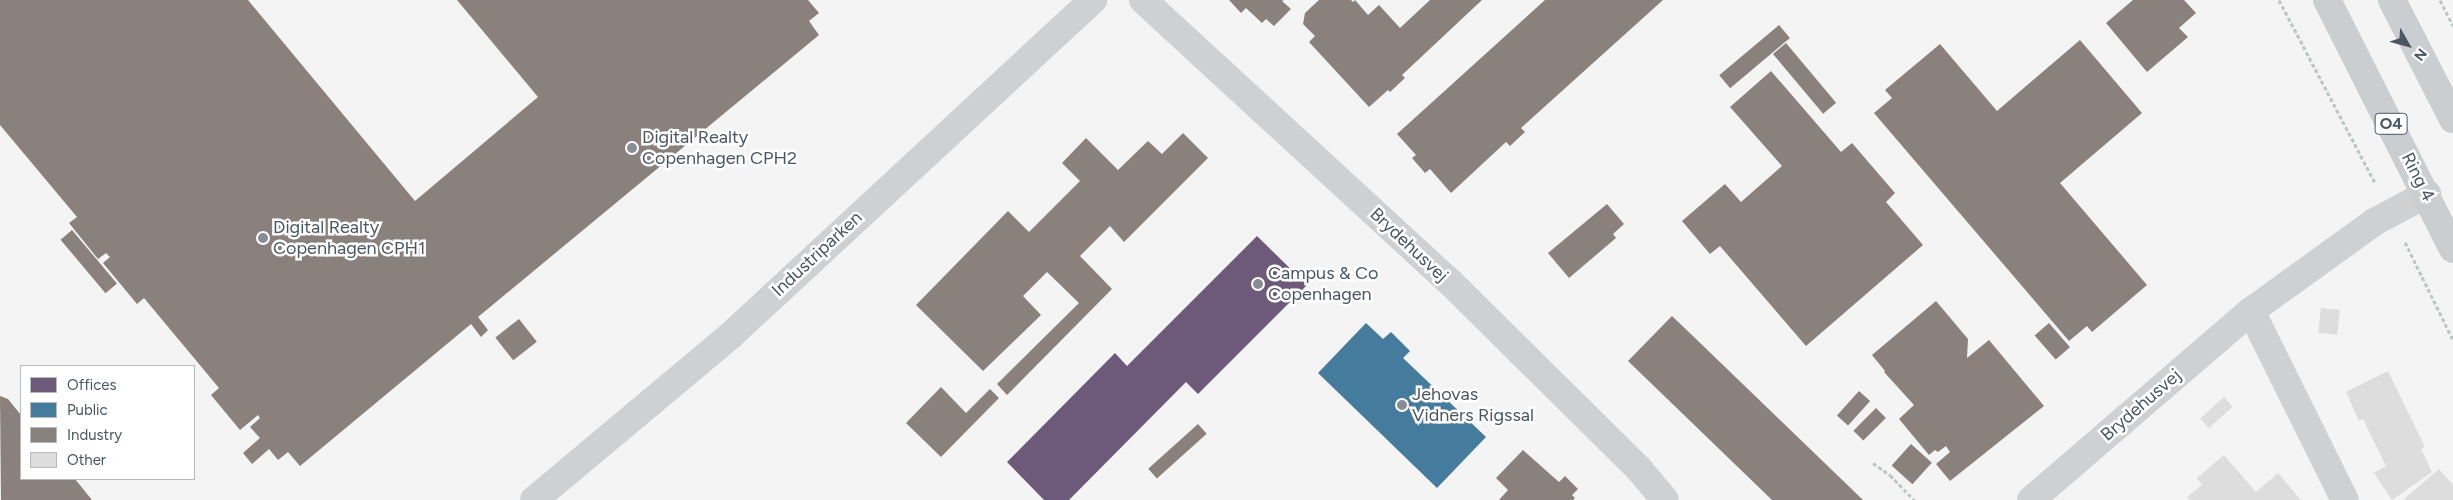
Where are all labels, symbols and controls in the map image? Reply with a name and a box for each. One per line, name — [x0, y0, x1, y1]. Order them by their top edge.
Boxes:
north arrow — [2383, 20, 2433, 70]
text: N — [2410, 45, 2430, 64]
road number: O4 — [2374, 110, 2408, 138]
place label: Digital Realty Copenhagen CPH2 — [642, 127, 797, 170]
marker: Digital Realty Copenhagen CPH2 — [626, 142, 638, 154]
street label: Ring 4 — [2397, 149, 2439, 205]
street label: Brydehusvej — [1365, 203, 1453, 287]
street label: Industriparken — [767, 207, 867, 301]
place label: Digital Realty Copenhagen CPH1 — [273, 217, 425, 260]
marker: Digital Realty Copenhagen CPH1 — [257, 232, 269, 244]
place label: Campus & Co Copenhagen — [1268, 263, 1378, 306]
marker: Campus & Co Copenhagen — [1252, 278, 1264, 290]
street label: Brydehusvej — [2097, 364, 2185, 446]
legend — [20, 365, 195, 480]
text: Offices — [67, 376, 117, 394]
place label: Jehovas Vidners Rigssal — [1412, 384, 1534, 426]
marker: Jehovas Vidners Rigssal — [1396, 399, 1408, 411]
text: Public — [67, 401, 108, 419]
text: Industry — [67, 426, 122, 444]
text: Other — [67, 451, 106, 469]

